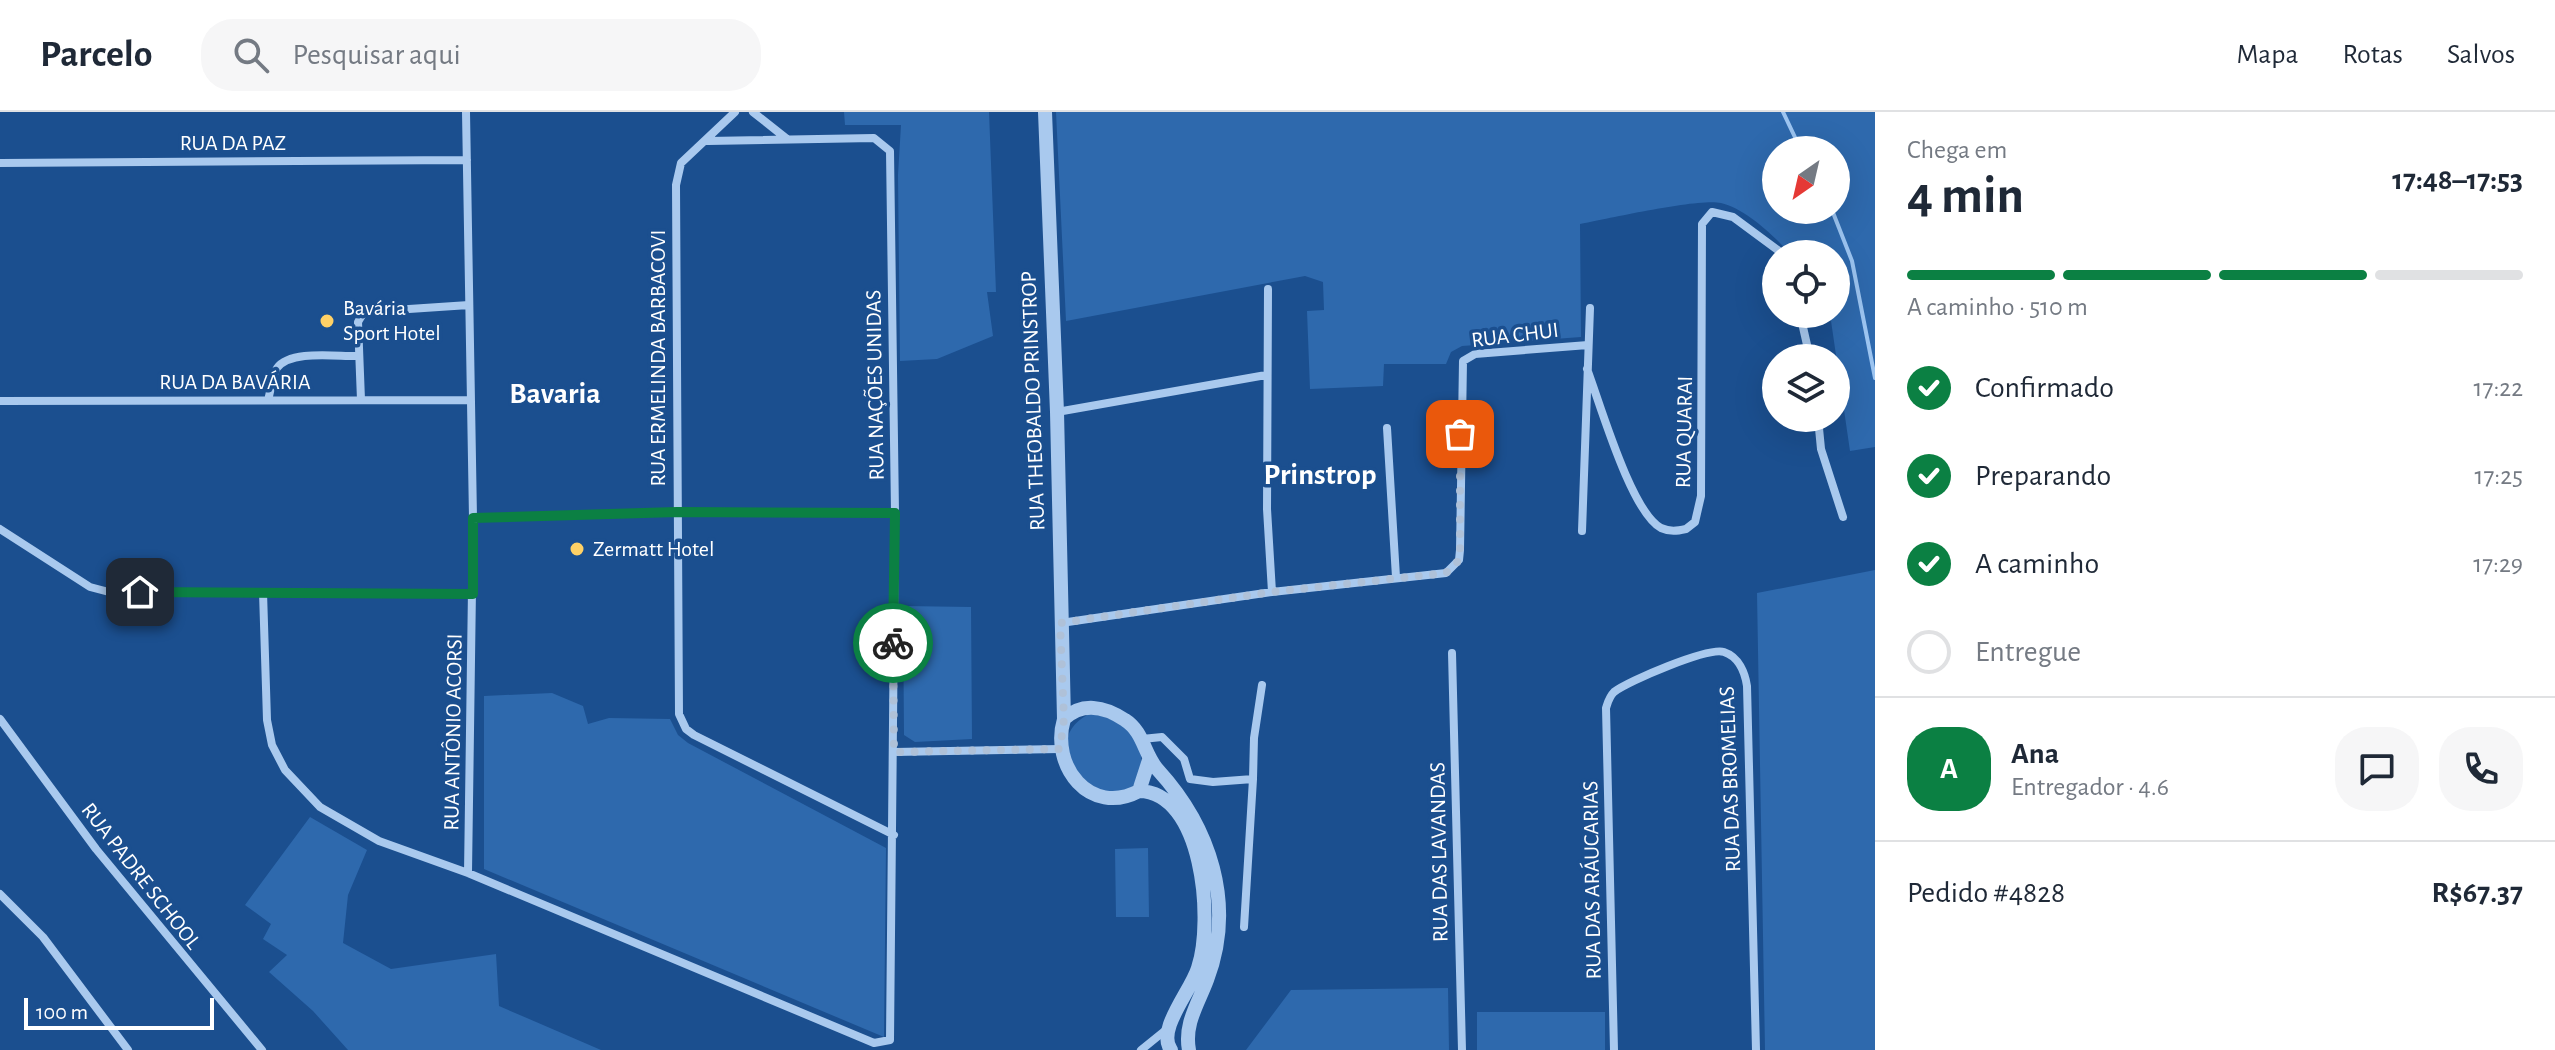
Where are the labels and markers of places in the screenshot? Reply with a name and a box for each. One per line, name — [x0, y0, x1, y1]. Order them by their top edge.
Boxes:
place label: Bavária Sport Hotel — [343, 297, 441, 344]
marker: Bavária Sport Hotel — [318, 312, 336, 330]
pin — [1426, 400, 1494, 468]
place label: Zermatt Hotel — [593, 538, 714, 560]
marker: Zermatt Hotel — [568, 540, 586, 558]
pin — [106, 558, 174, 626]

